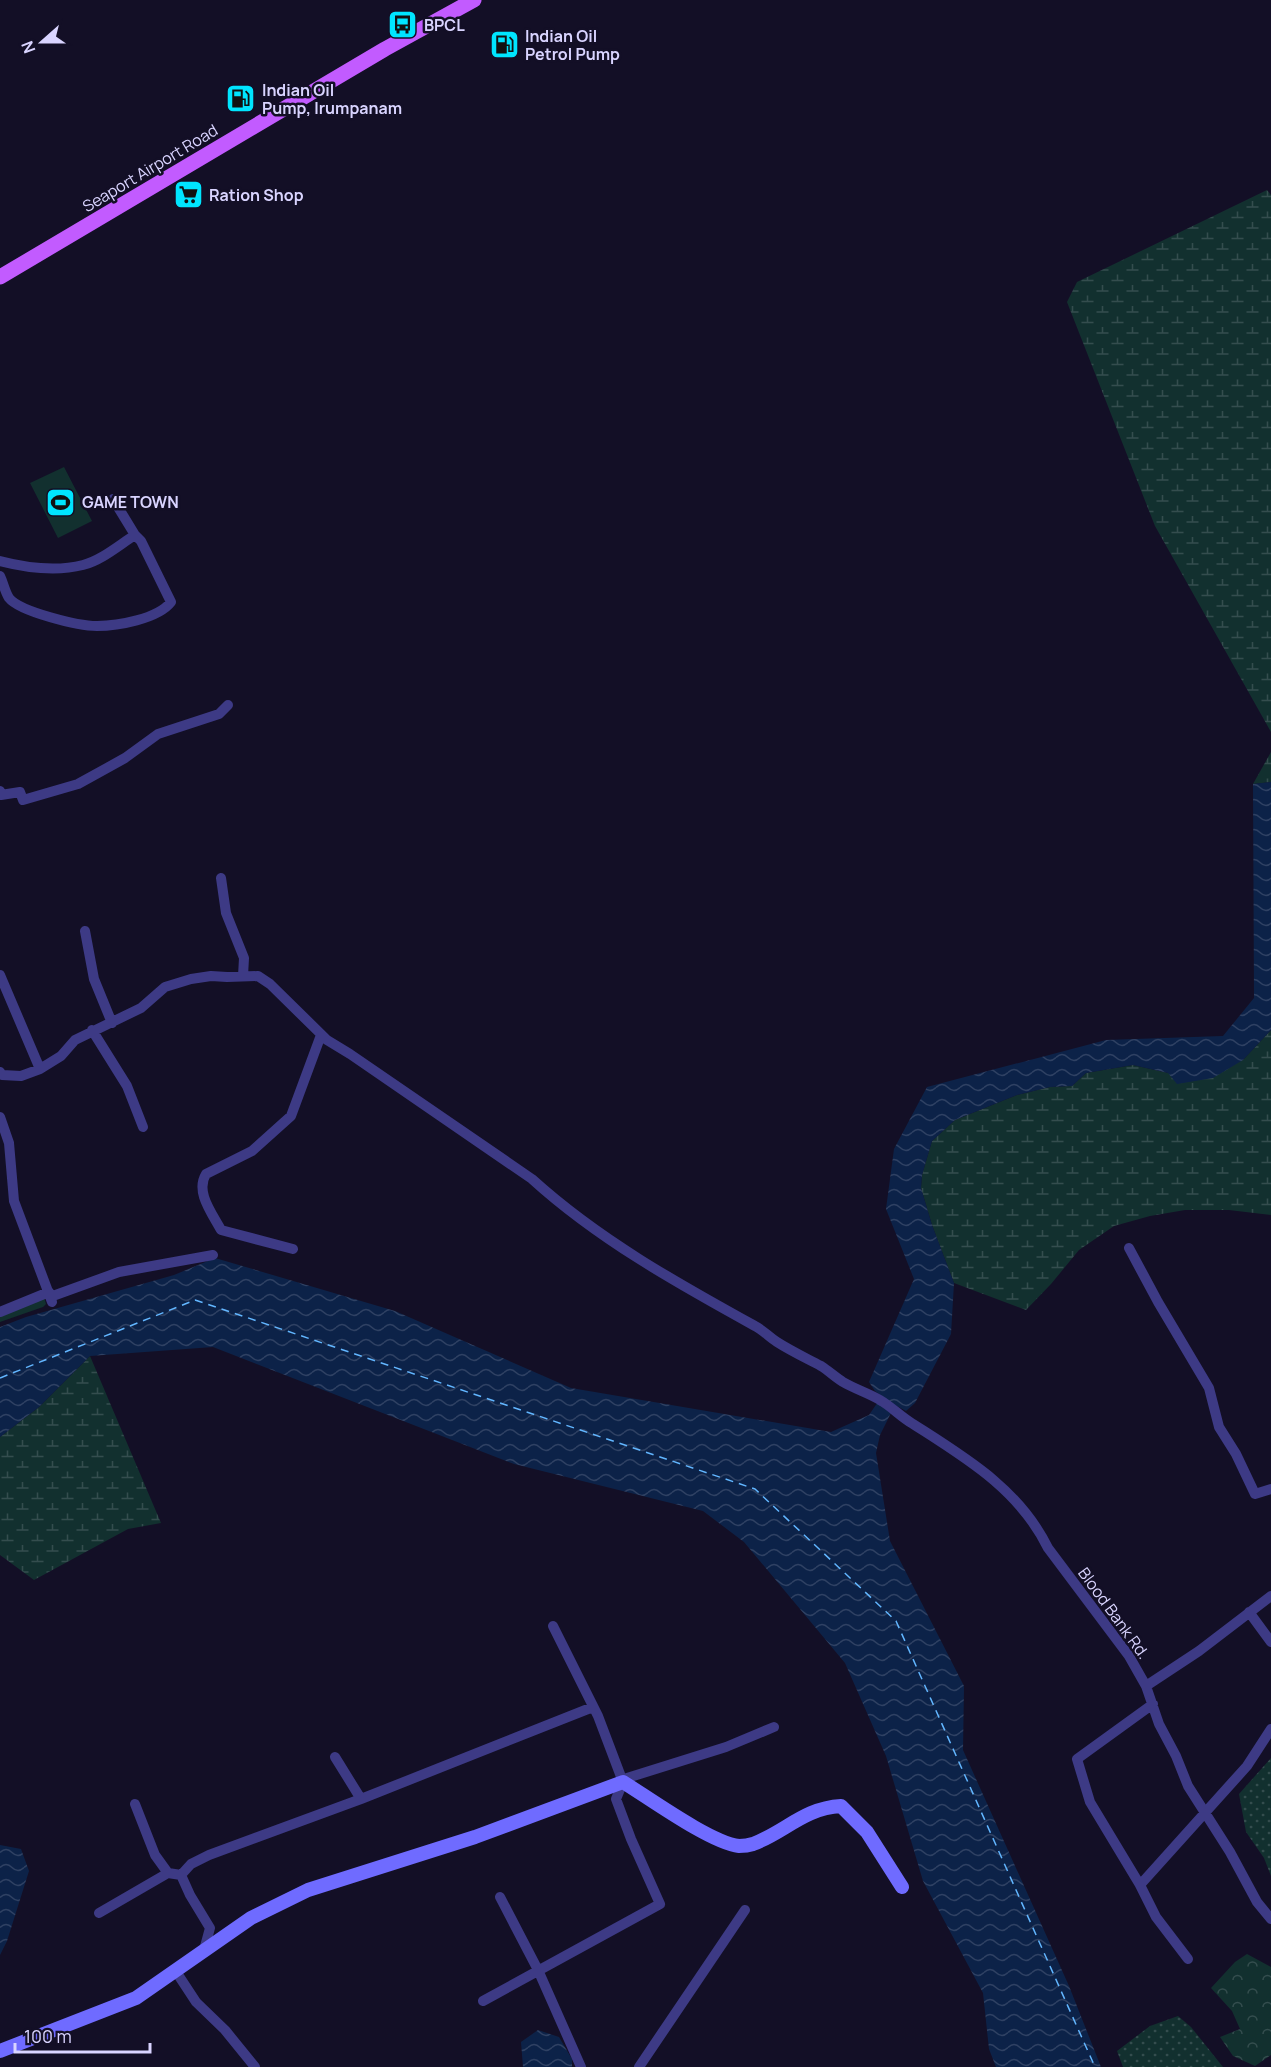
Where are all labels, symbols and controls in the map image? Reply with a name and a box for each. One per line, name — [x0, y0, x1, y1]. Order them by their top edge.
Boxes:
bus stop icon: BPCL — [387, 9, 419, 41]
north arrow — [12, 12, 72, 72]
place label: BPCL — [424, 14, 465, 36]
place label: Indian Oil Petrol Pump — [525, 25, 620, 65]
fuel station icon: Indian Oil Petrol Pump — [488, 29, 520, 61]
text: N — [16, 38, 40, 57]
place label: Indian Oil Pump, Irumpanam — [262, 79, 402, 119]
fuel station icon: Indian Oil Pump, Irumpanam — [225, 83, 257, 115]
street label: Seaport Airport Road — [78, 119, 222, 217]
supermarket icon: Ration Shop — [172, 179, 204, 211]
place label: Ration Shop — [209, 184, 304, 206]
sports icon: GAME TOWN — [45, 486, 77, 518]
place label: GAME TOWN — [82, 491, 179, 513]
street label: Blood Bank Rd. — [1073, 1563, 1155, 1663]
scale bar — [15, 2016, 150, 2054]
text: 100 m — [24, 2024, 72, 2048]

